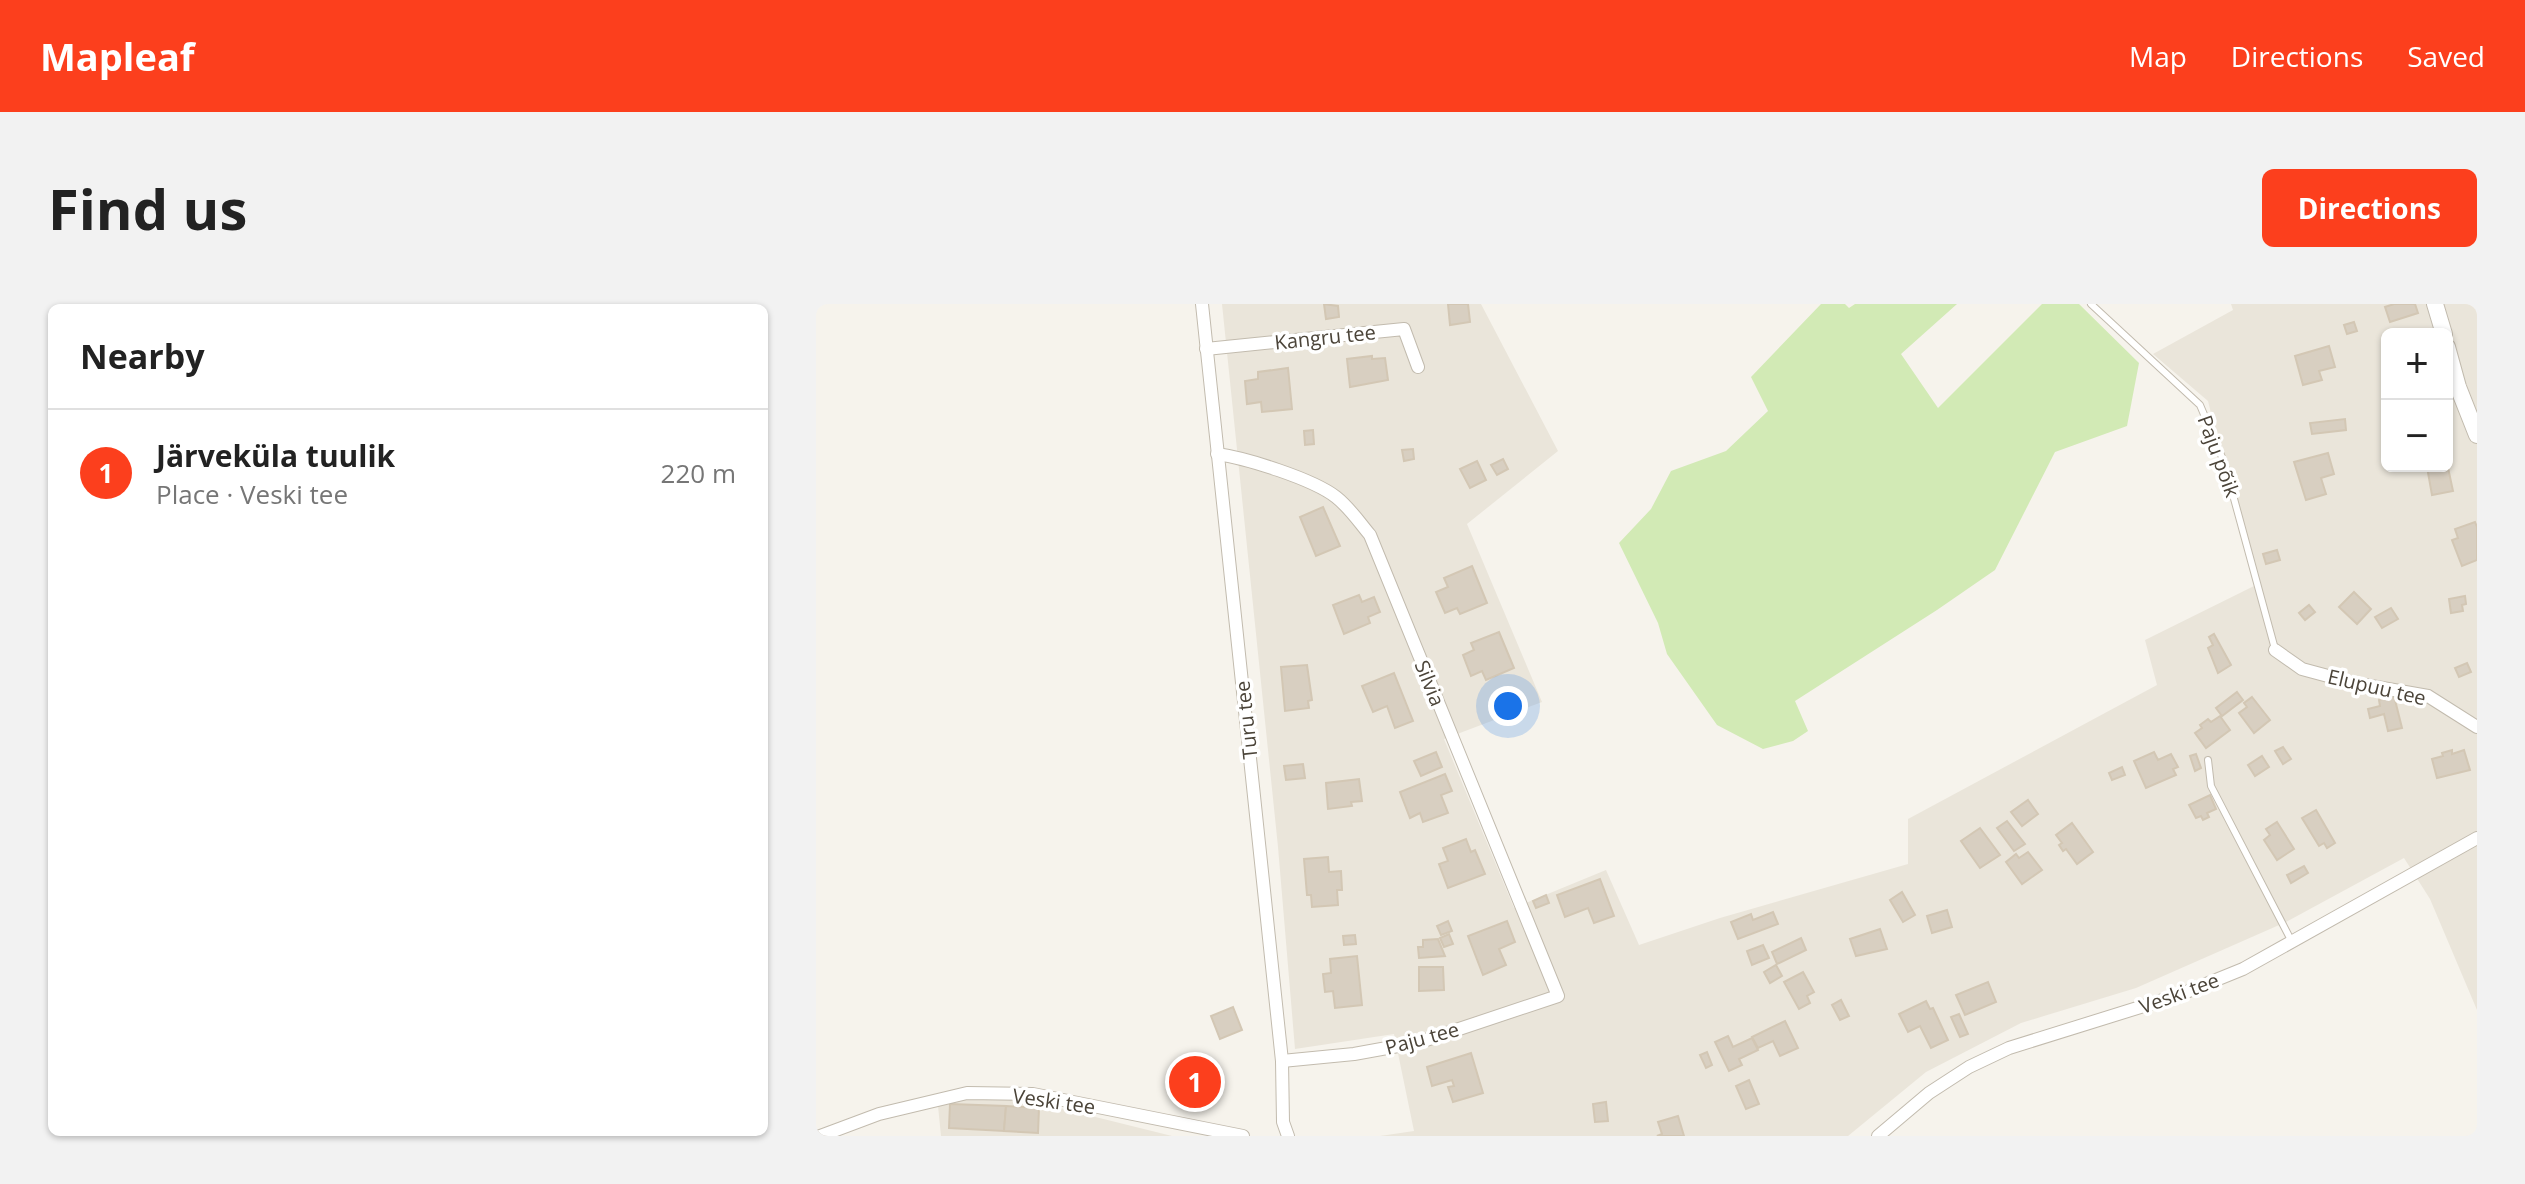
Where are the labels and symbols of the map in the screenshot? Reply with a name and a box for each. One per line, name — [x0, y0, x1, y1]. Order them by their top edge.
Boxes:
street label: Kangru tee — [1273, 318, 1377, 356]
street label: Paju põik — [2192, 411, 2246, 501]
street label: Silvia — [1409, 656, 1451, 710]
street label: Elupuu tee — [2325, 663, 2429, 711]
street label: Turu tee — [1228, 680, 1264, 760]
your location — [1488, 686, 1528, 726]
street label: Veski tee — [2135, 966, 2223, 1020]
street label: Paju tee — [1382, 1015, 1462, 1061]
pin: 1 — [1169, 1052, 1221, 1112]
street label: Veski tee — [1011, 1082, 1097, 1120]

